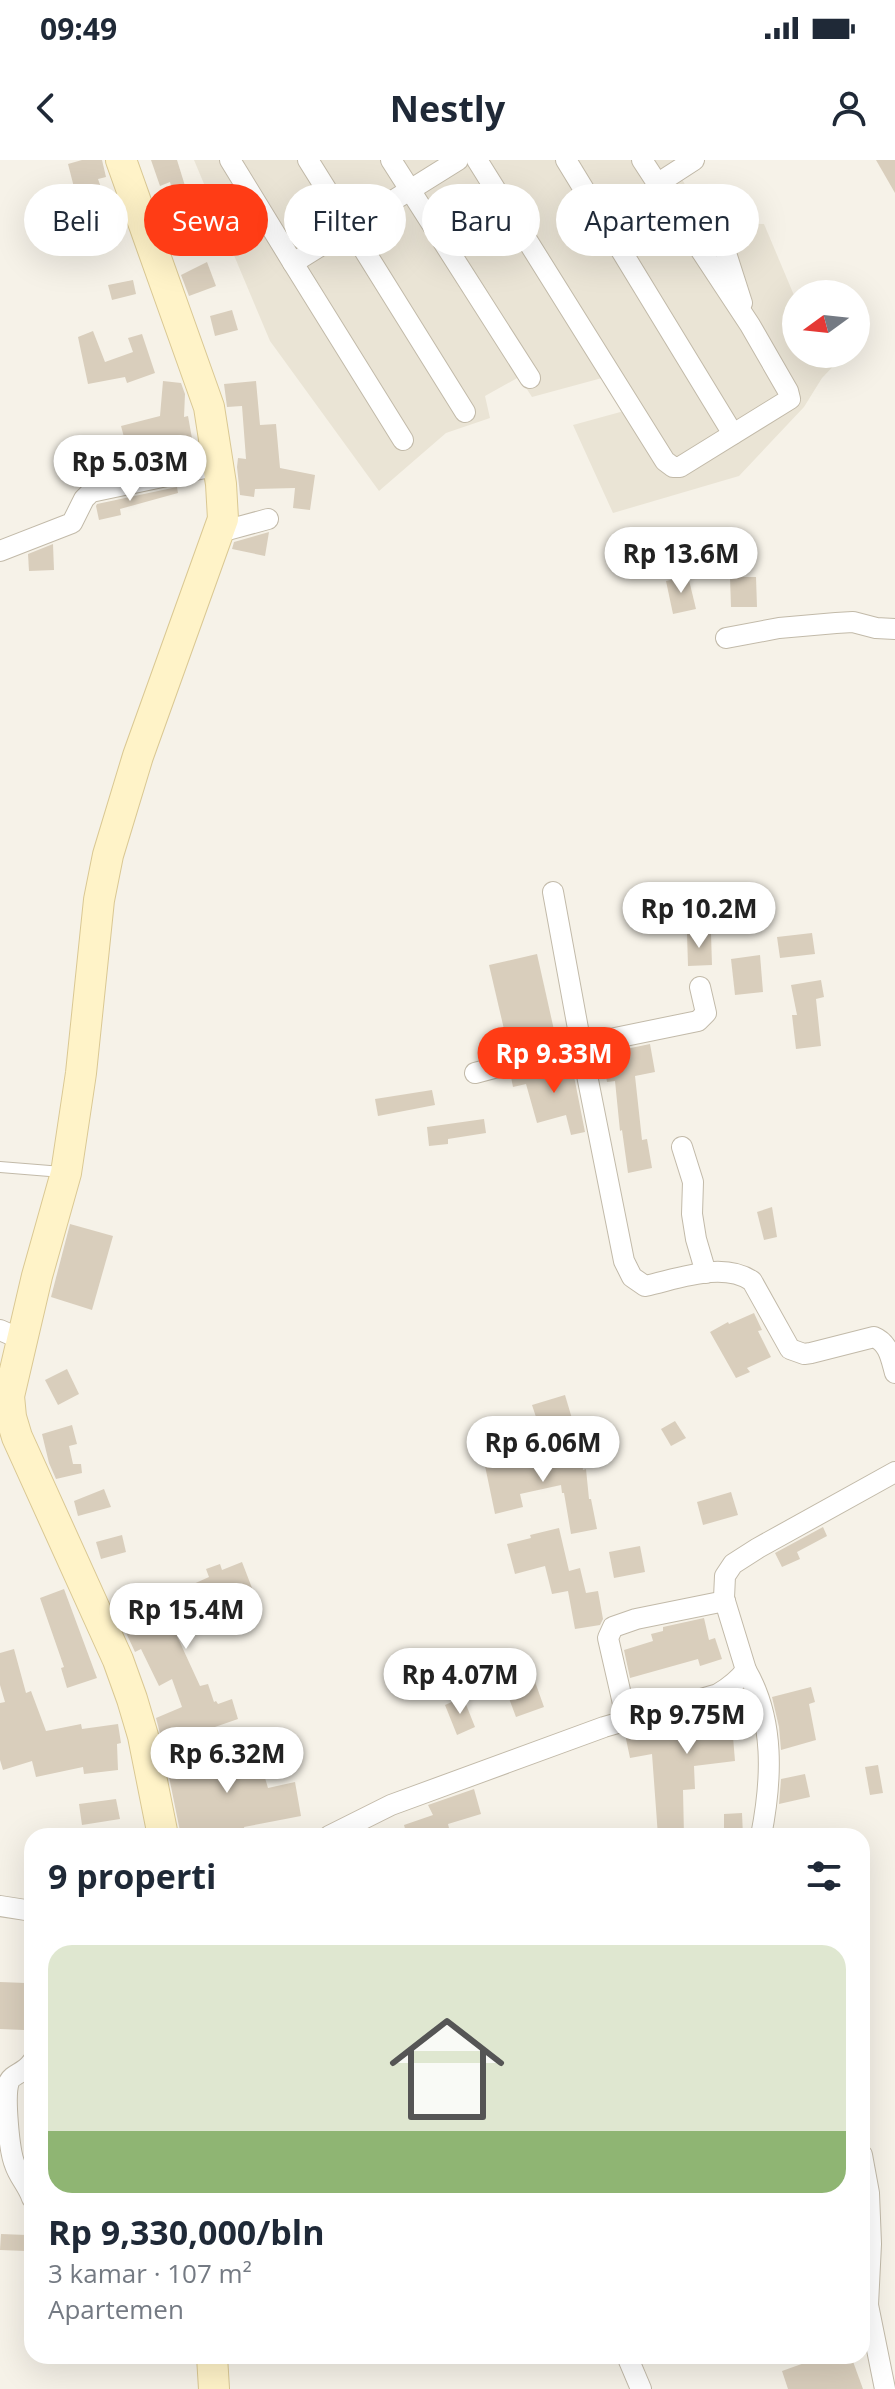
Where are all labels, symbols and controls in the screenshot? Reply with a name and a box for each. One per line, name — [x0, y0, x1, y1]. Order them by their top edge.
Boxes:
text: 09:49 — [40, 8, 117, 49]
text: Nestly — [390, 84, 505, 133]
icon: back — [24, 86, 68, 130]
icon: person — [827, 86, 871, 130]
chip: Beli — [24, 184, 128, 256]
chip: Sewa — [144, 184, 268, 256]
chip: Filter — [284, 184, 406, 256]
chip: Baru — [422, 184, 540, 256]
chip: Apartemen — [556, 184, 759, 256]
north arrow — [782, 280, 870, 368]
map controls — [782, 280, 870, 368]
pin: Rp 5.03M — [47, 435, 213, 503]
text: Rp 5.03M — [72, 443, 188, 479]
pin: Rp 13.6M — [598, 527, 764, 595]
text: Rp 13.6M — [623, 535, 739, 571]
pin: Rp 10.2M — [616, 882, 782, 950]
text: Rp 10.2M — [641, 890, 757, 926]
pin: Rp 9.33M — [471, 1027, 637, 1095]
text: Rp 9.33M — [496, 1035, 612, 1071]
pin: Rp 6.06M — [460, 1416, 626, 1484]
text: Rp 6.06M — [485, 1424, 601, 1460]
pin: Rp 15.4M — [103, 1583, 269, 1651]
text: Rp 15.4M — [128, 1591, 244, 1627]
pin: Rp 4.07M — [377, 1648, 543, 1716]
text: Rp 4.07M — [402, 1656, 518, 1692]
pin: Rp 9.75M — [604, 1688, 770, 1756]
text: Rp 9.75M — [629, 1696, 745, 1732]
pin: Rp 6.32M — [144, 1727, 310, 1795]
text: Rp 6.32M — [169, 1735, 285, 1771]
text: 9 properti — [48, 1853, 216, 1899]
icon: filters — [802, 1854, 846, 1898]
icon: home — [375, 1997, 519, 2141]
text: Rp 9,330,000/bln — [48, 2209, 325, 2255]
text: 3 kamar · 107 m² — [48, 2255, 252, 2291]
text: Apartemen — [48, 2291, 184, 2327]

